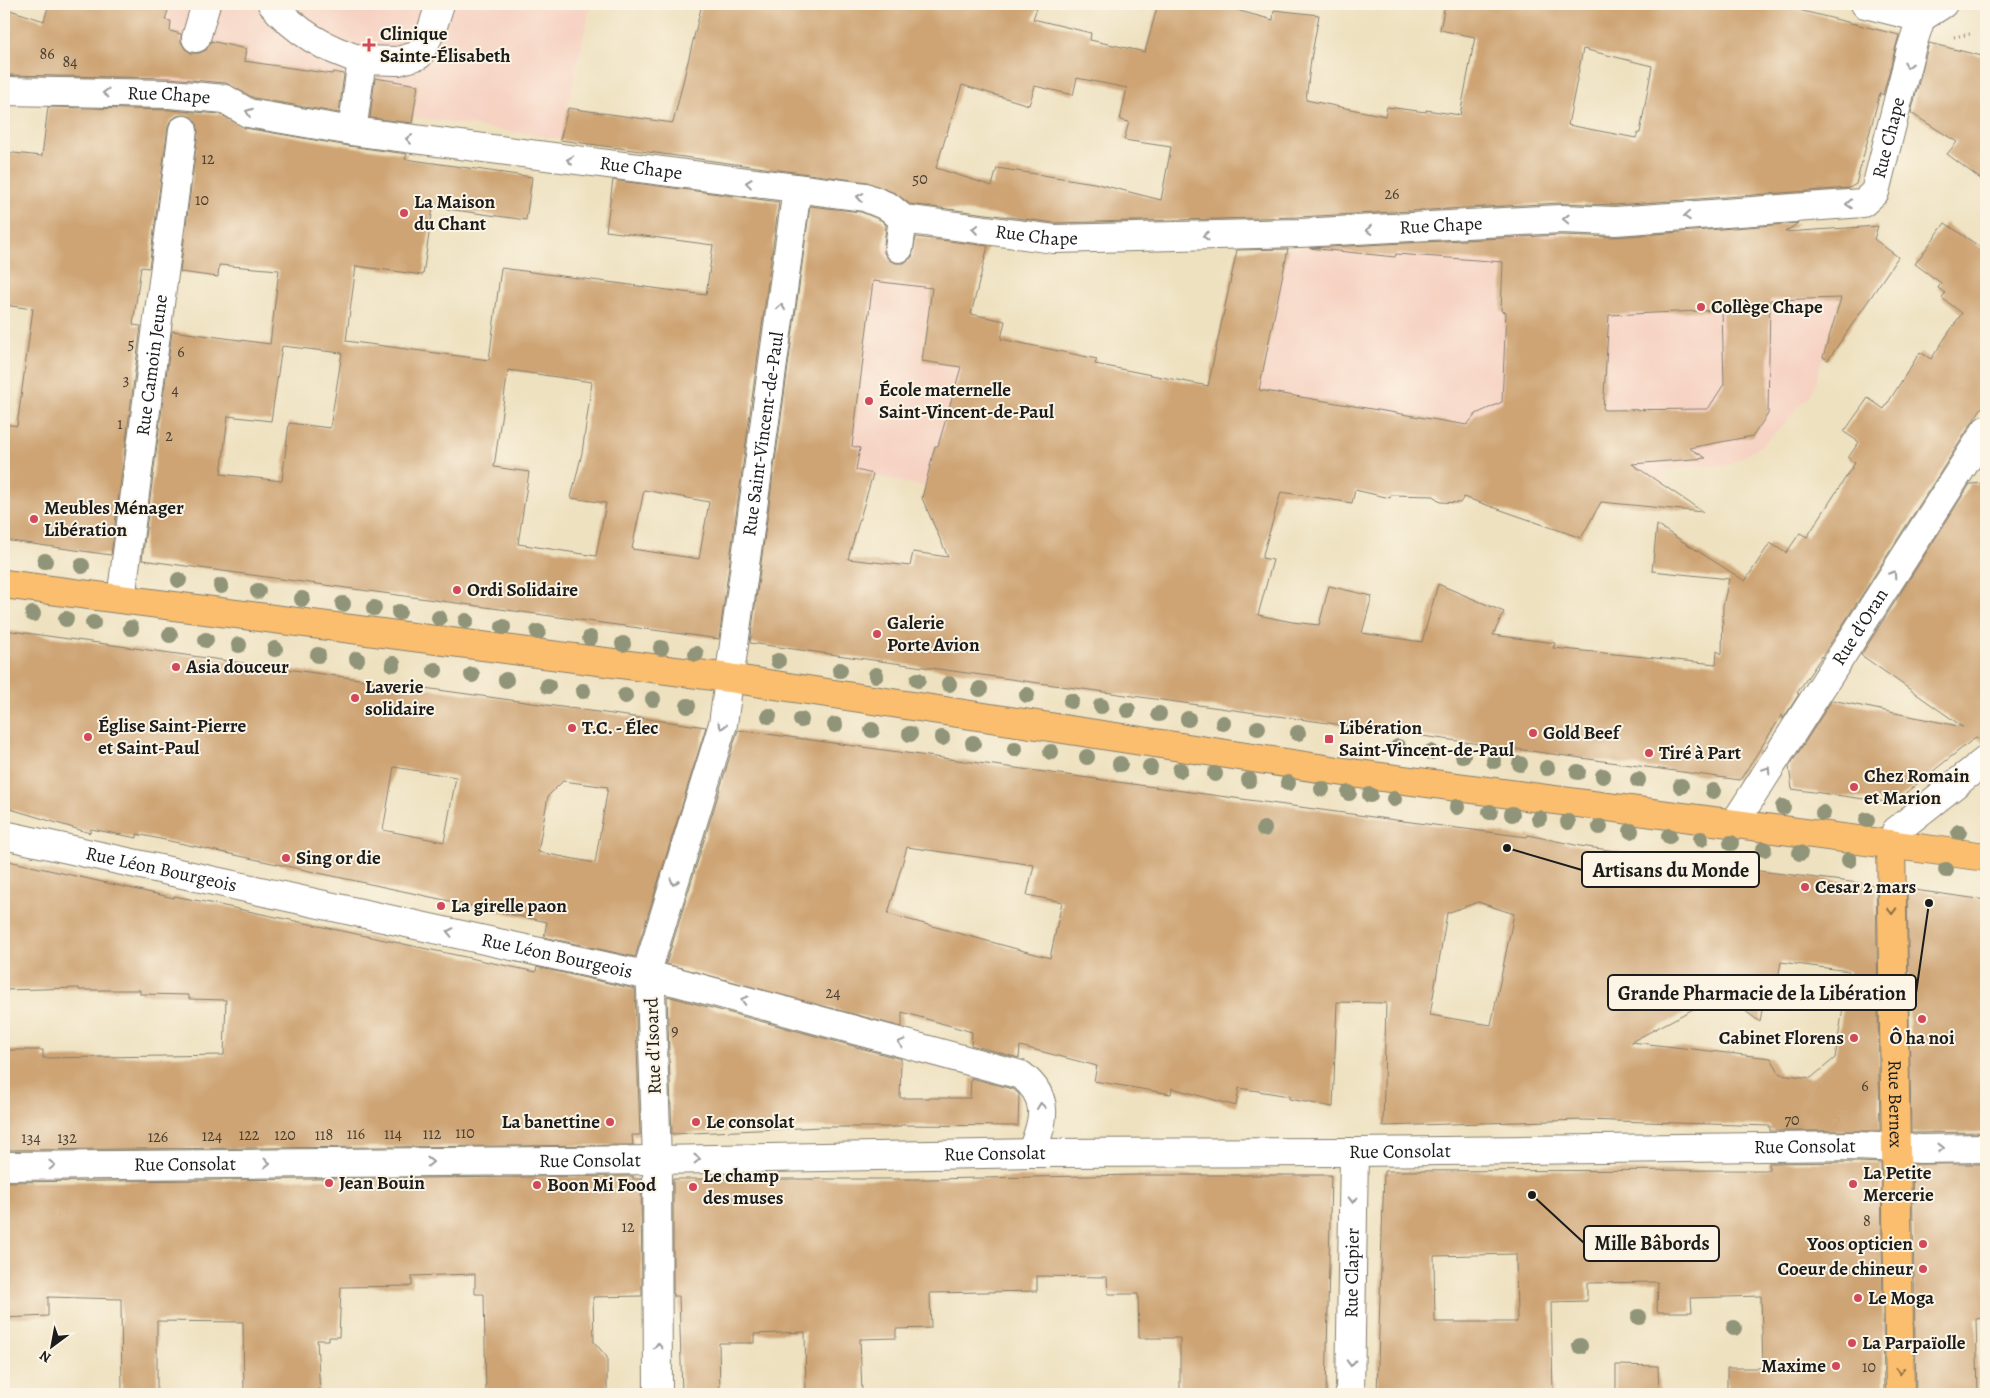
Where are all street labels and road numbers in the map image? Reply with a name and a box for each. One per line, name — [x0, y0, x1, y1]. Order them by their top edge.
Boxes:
street label: Rue Chape — [127, 80, 212, 111]
street label: Rue Chape — [1866, 94, 1911, 181]
street label: Rue Chape — [598, 150, 684, 186]
street label: Rue Chape — [1399, 210, 1483, 241]
street label: Rue Chape — [994, 218, 1078, 252]
street label: Rue Camoin Jeune — [130, 293, 174, 437]
street label: Rue Saint-Vincent-de-Paul — [736, 330, 790, 538]
street label: Rue d'Oran — [1826, 583, 1894, 670]
street label: Rue Léon Bourgeois — [83, 840, 239, 899]
street label: Rue Léon Bourgeois — [479, 927, 635, 985]
street label: Rue d'Isoard — [638, 996, 668, 1095]
street label: Rue Bernex — [1882, 1060, 1909, 1148]
street label: Rue Consolat — [1754, 1133, 1856, 1160]
street label: Rue Consolat — [1349, 1138, 1451, 1165]
street label: Rue Consolat — [944, 1140, 1046, 1168]
street label: Rue Consolat — [539, 1147, 641, 1174]
street label: Rue Consolat — [134, 1151, 236, 1178]
street label: Rue Clapier — [1338, 1228, 1366, 1318]

